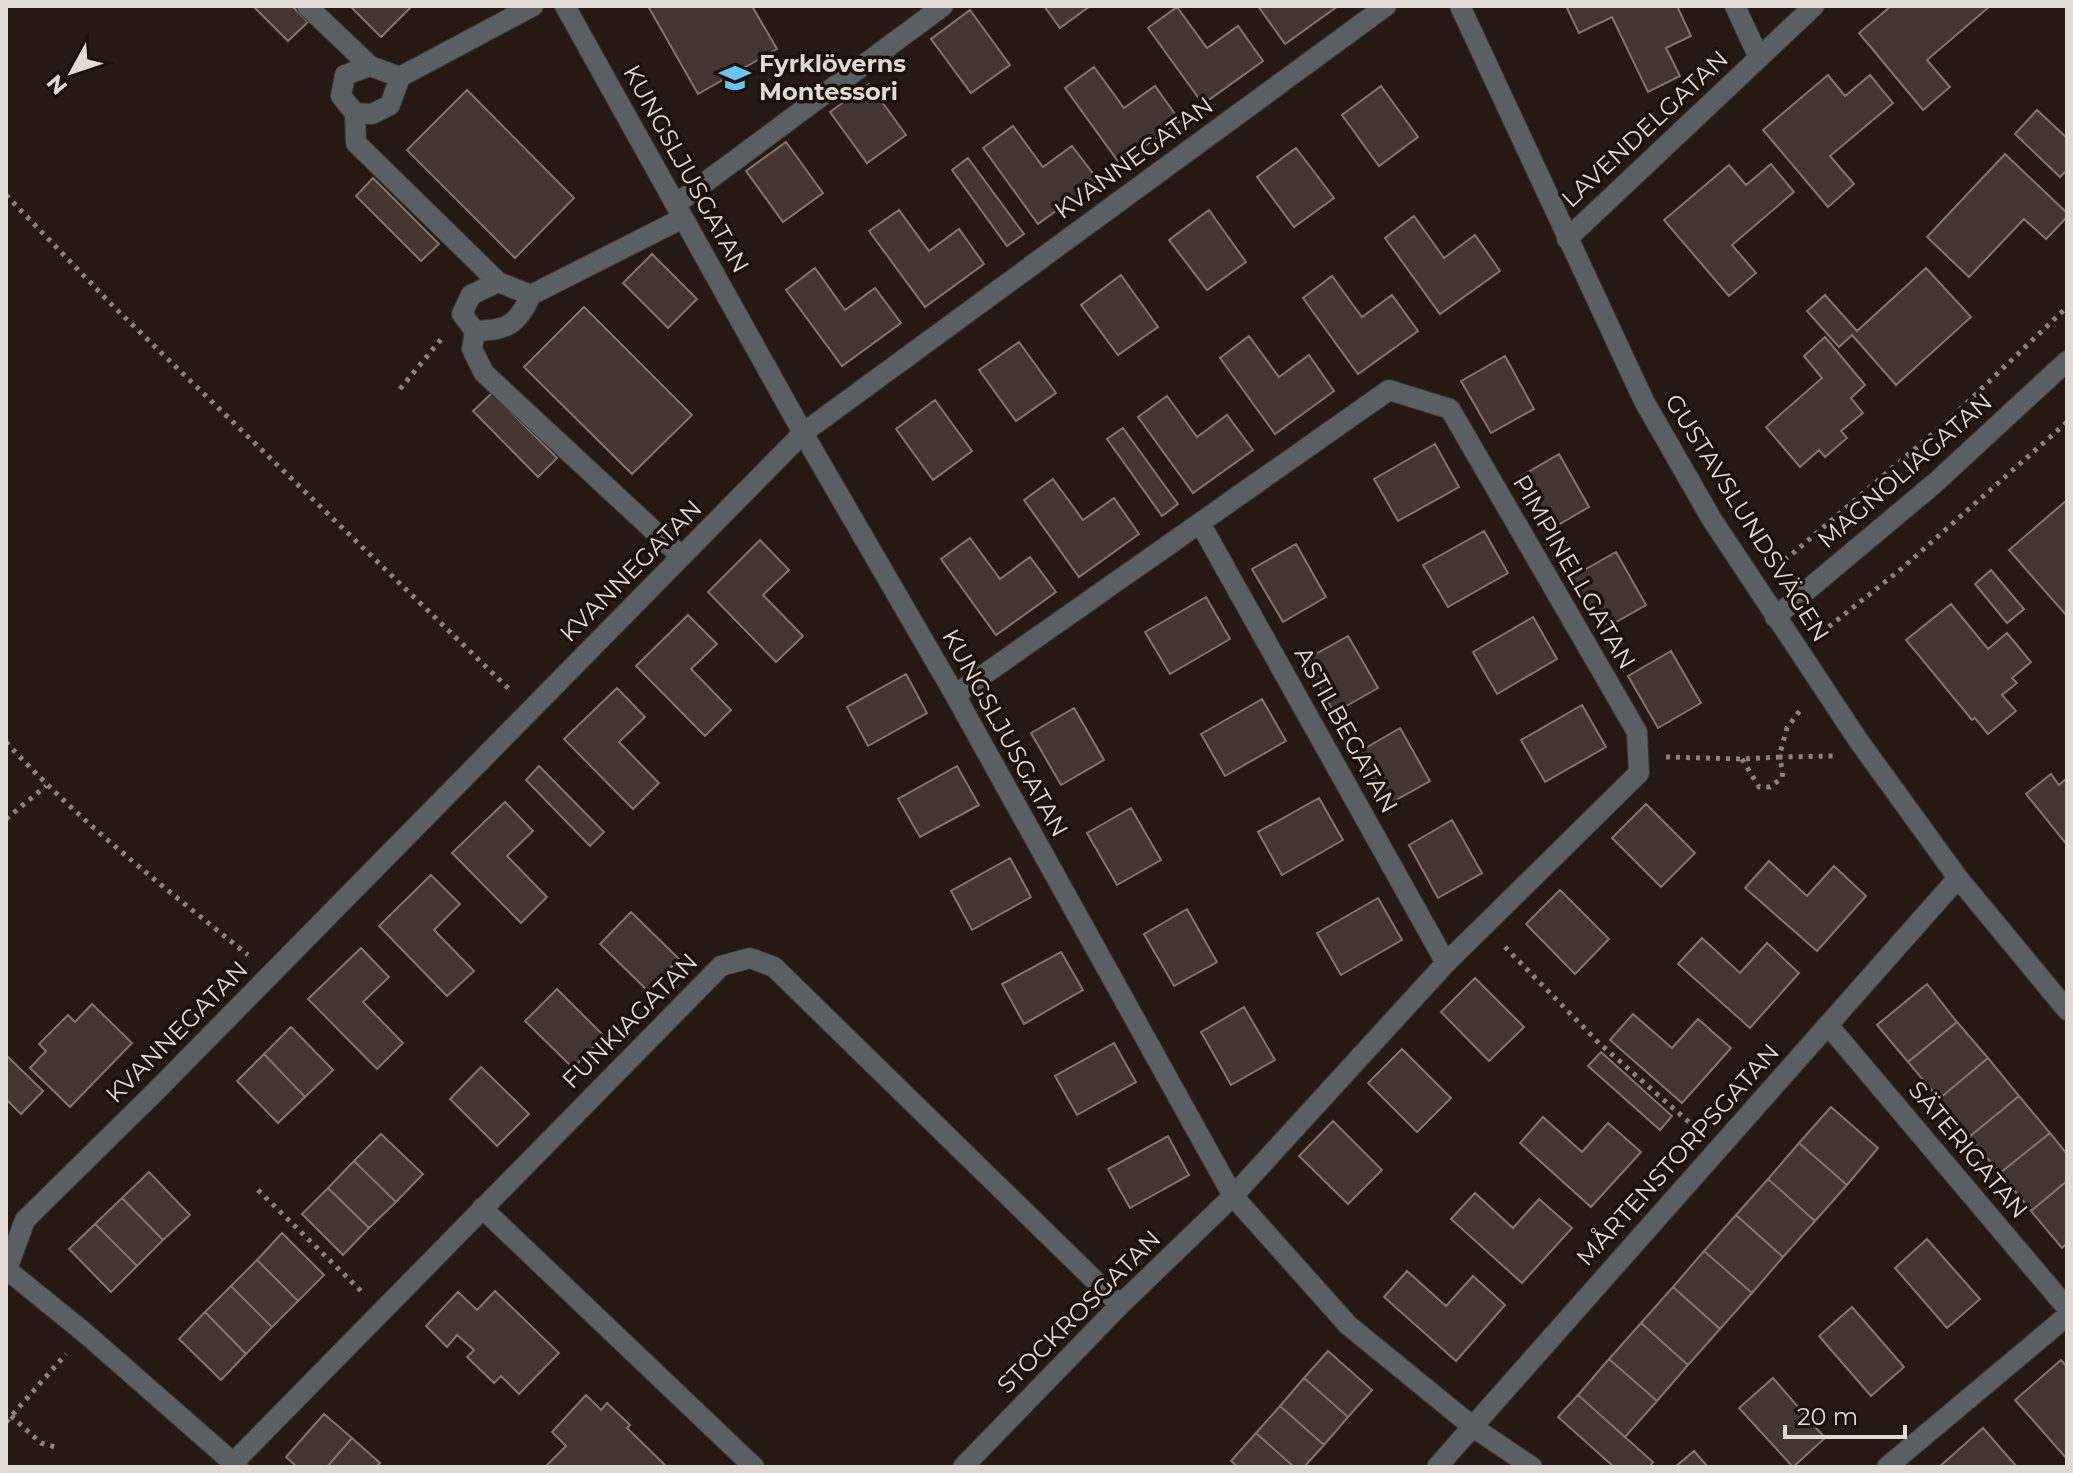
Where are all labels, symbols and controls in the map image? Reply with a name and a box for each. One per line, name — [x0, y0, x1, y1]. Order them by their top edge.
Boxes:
north arrow — [32, 32, 112, 112]
street label: LAVENDELGATAN — [1556, 44, 1734, 213]
place label: Fyrklöverns Montessori — [759, 49, 906, 106]
street label: KUNGSLJUSGATAN — [617, 60, 756, 278]
school or university icon: Fyrklöverns Montessori — [718, 61, 752, 95]
text: N — [41, 69, 73, 100]
street label: KVANNEGATAN — [1049, 90, 1219, 225]
street label: MAGNOLIAGATAN — [1812, 387, 1998, 554]
street label: GUSTAVSLUNDSVÄGEN — [1659, 389, 1836, 647]
street label: PIMPINELLGATAN — [1507, 469, 1642, 674]
street label: KVANNEGATAN — [554, 494, 708, 648]
street label: KUNGSLJUSGATAN — [936, 624, 1075, 842]
street label: ASTILBEGATAN — [1289, 642, 1404, 818]
street label: FUNKIAGATAN — [556, 947, 703, 1094]
street label: KVANNEGATAN — [100, 955, 254, 1109]
street label: MÅRTENSTORPSGATAN — [1570, 1038, 1785, 1272]
street label: SÄTERIGATAN — [1903, 1075, 2034, 1224]
street label: STOCKROSGATAN — [991, 1224, 1166, 1399]
scale bar — [1785, 1389, 1905, 1439]
text: 20 m — [1797, 1402, 1858, 1431]

